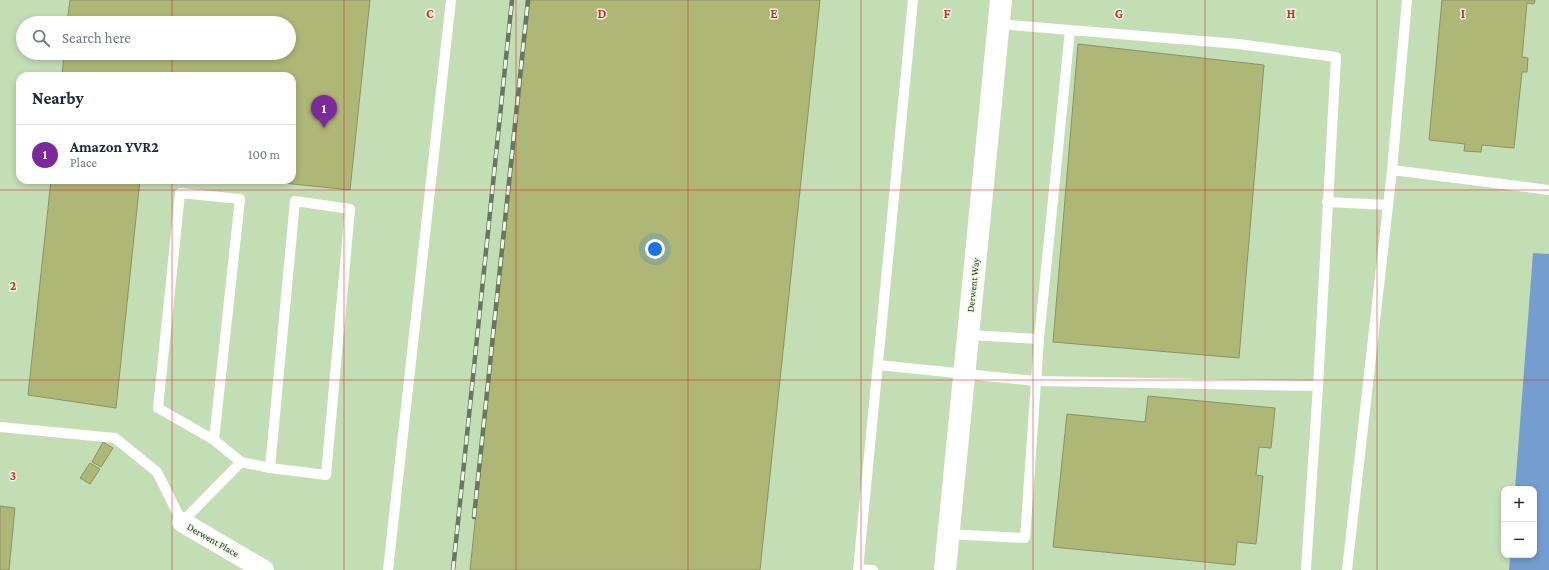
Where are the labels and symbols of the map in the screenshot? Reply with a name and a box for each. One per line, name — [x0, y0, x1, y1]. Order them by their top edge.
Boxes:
text: C — [426, 6, 434, 21]
text: D — [598, 6, 607, 21]
text: E — [770, 6, 778, 21]
text: F — [944, 6, 951, 21]
text: G — [1115, 6, 1123, 21]
text: H — [1287, 6, 1296, 21]
text: I — [1461, 6, 1465, 21]
pin: 1 — [311, 95, 337, 128]
your location — [645, 239, 665, 259]
street label: Derwent Way — [965, 257, 981, 313]
text: 2 — [10, 278, 17, 293]
text: 3 — [10, 468, 16, 483]
street label: Derwent Place — [185, 521, 241, 559]

